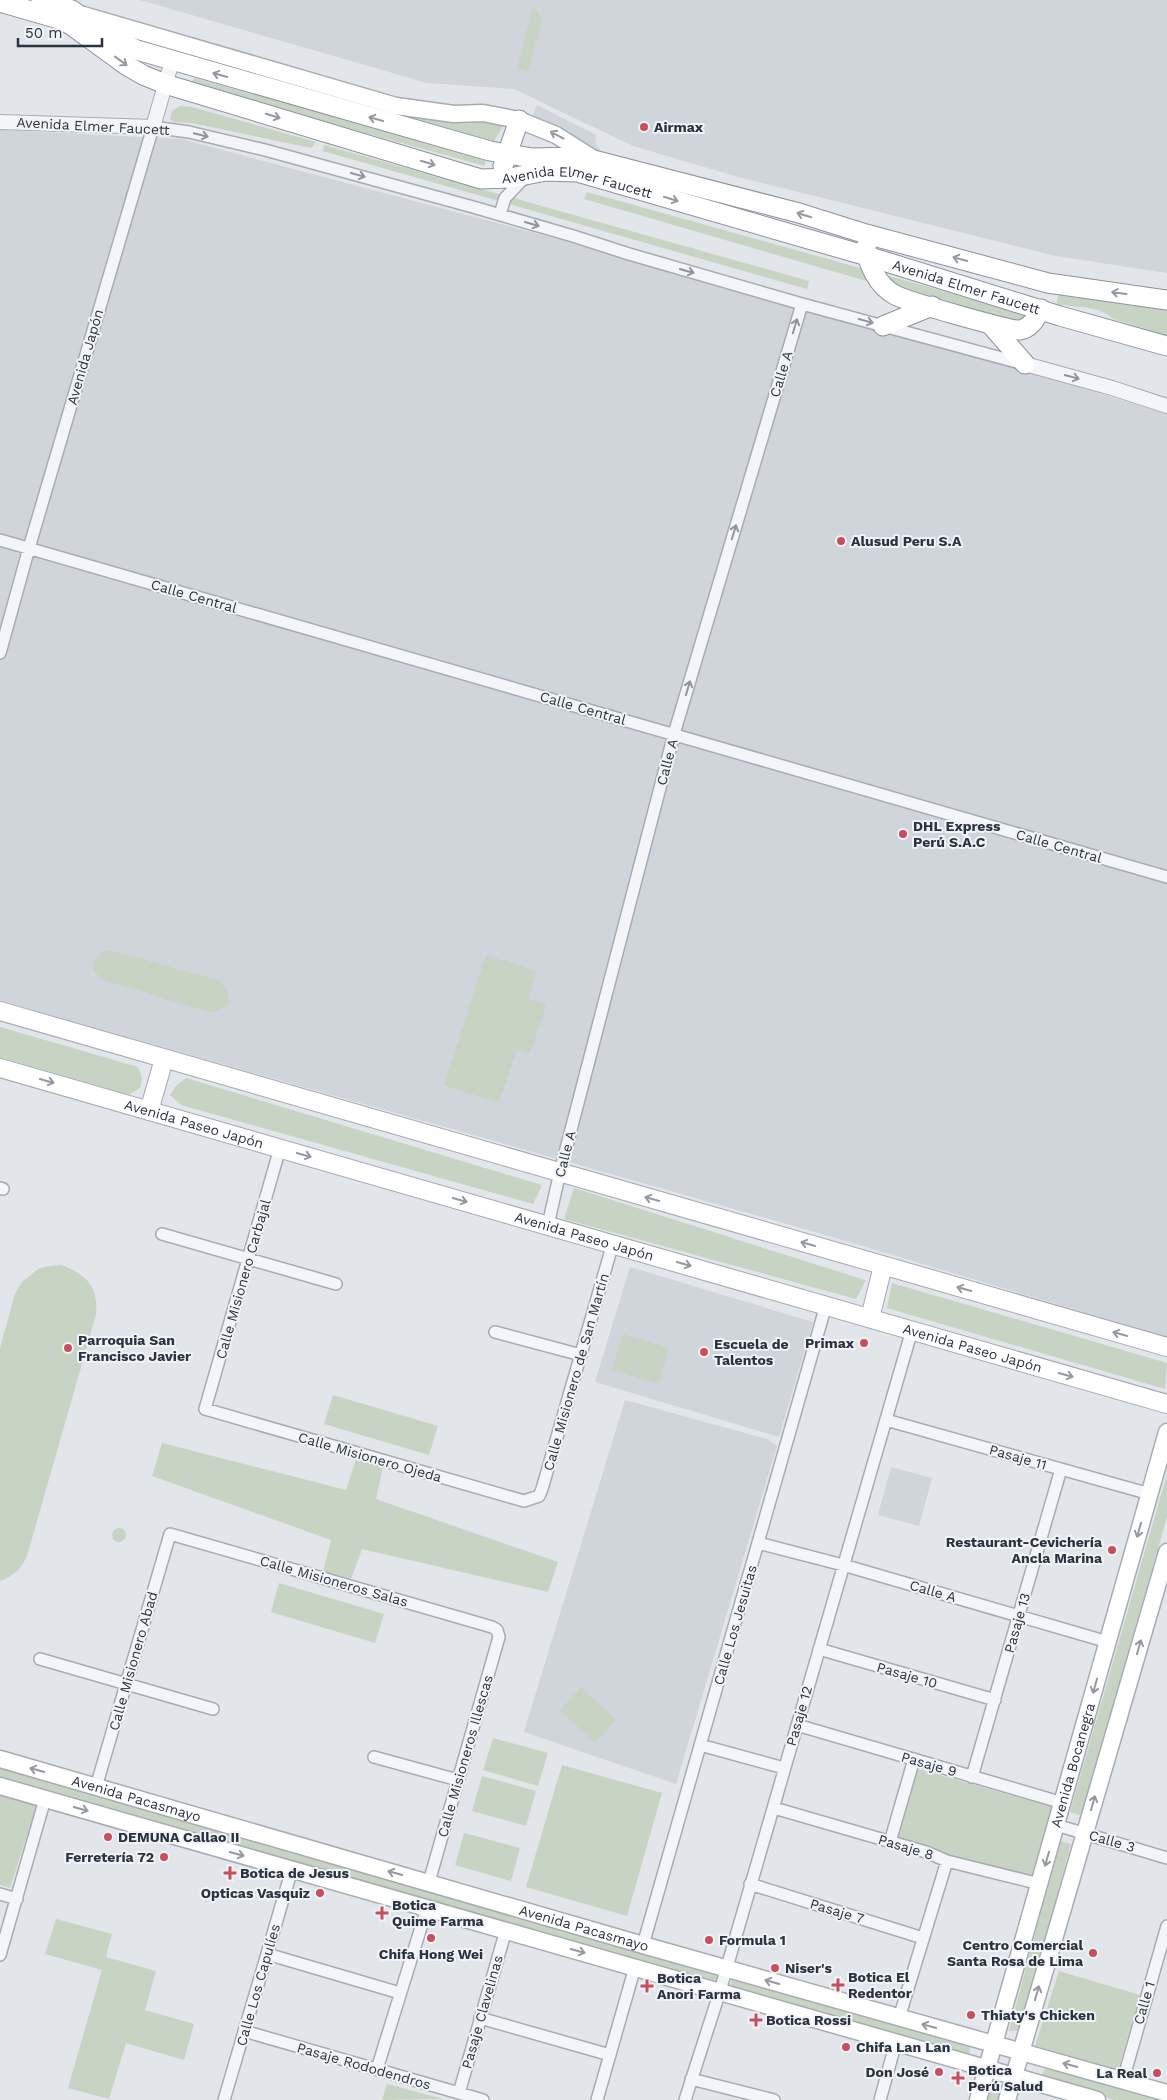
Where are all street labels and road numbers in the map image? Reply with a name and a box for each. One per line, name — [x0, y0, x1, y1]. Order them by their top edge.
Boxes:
street label: Avenida Elmer Faucett — [16, 114, 170, 138]
street label: Avenida Elmer Faucett — [502, 163, 654, 201]
street label: Avenida Elmer Faucett — [891, 256, 1042, 317]
street label: Avenida Japón — [64, 307, 106, 407]
street label: Calle A — [766, 349, 796, 399]
street label: Calle Central — [149, 576, 240, 616]
street label: Calle Central — [538, 688, 629, 728]
street label: Calle A — [653, 737, 681, 787]
street label: Calle Central — [1014, 826, 1105, 866]
street label: Avenida Paseo Japón — [123, 1096, 266, 1151]
street label: Calle A — [551, 1129, 579, 1179]
street label: Calle Misionero Carbajal — [213, 1197, 274, 1361]
street label: Avenida Paseo Japón — [513, 1209, 656, 1264]
street label: Calle Misionero de San Martín — [540, 1271, 612, 1473]
street label: Avenida Paseo Japón — [901, 1320, 1044, 1376]
street label: Calle Misionero Ojeda — [296, 1429, 444, 1485]
street label: Pasaje 11 — [987, 1441, 1049, 1473]
street label: Calle Misioneros Salas — [258, 1552, 410, 1610]
street label: Calle Los Jesuitas — [710, 1563, 760, 1687]
street label: Calle A — [908, 1577, 958, 1605]
street label: Calle Misionero Abad — [106, 1590, 160, 1732]
street label: Pasaje 13 — [1001, 1591, 1033, 1655]
street label: Pasaje 10 — [875, 1659, 939, 1691]
street label: Calle Misioneros Illescas — [434, 1673, 496, 1839]
street label: Pasaje 12 — [783, 1684, 815, 1748]
street label: Avenida Bocanegra — [1048, 1701, 1098, 1829]
street label: Pasaje 9 — [899, 1748, 959, 1780]
street label: Avenida Pacasmayo — [70, 1772, 203, 1825]
street label: Calle 3 — [1087, 1827, 1137, 1855]
street label: Pasaje 8 — [876, 1831, 936, 1863]
street label: Pasaje 7 — [808, 1895, 866, 1927]
street label: Avenida Pacasmayo — [518, 1902, 651, 1954]
street label: Calle Los Capulíes — [233, 1922, 283, 2048]
street label: Pasaje Clavelinas — [458, 1953, 506, 2071]
street label: Calle 1 — [1130, 1980, 1158, 2026]
street label: Pasaje Rododendros — [295, 2039, 433, 2093]

